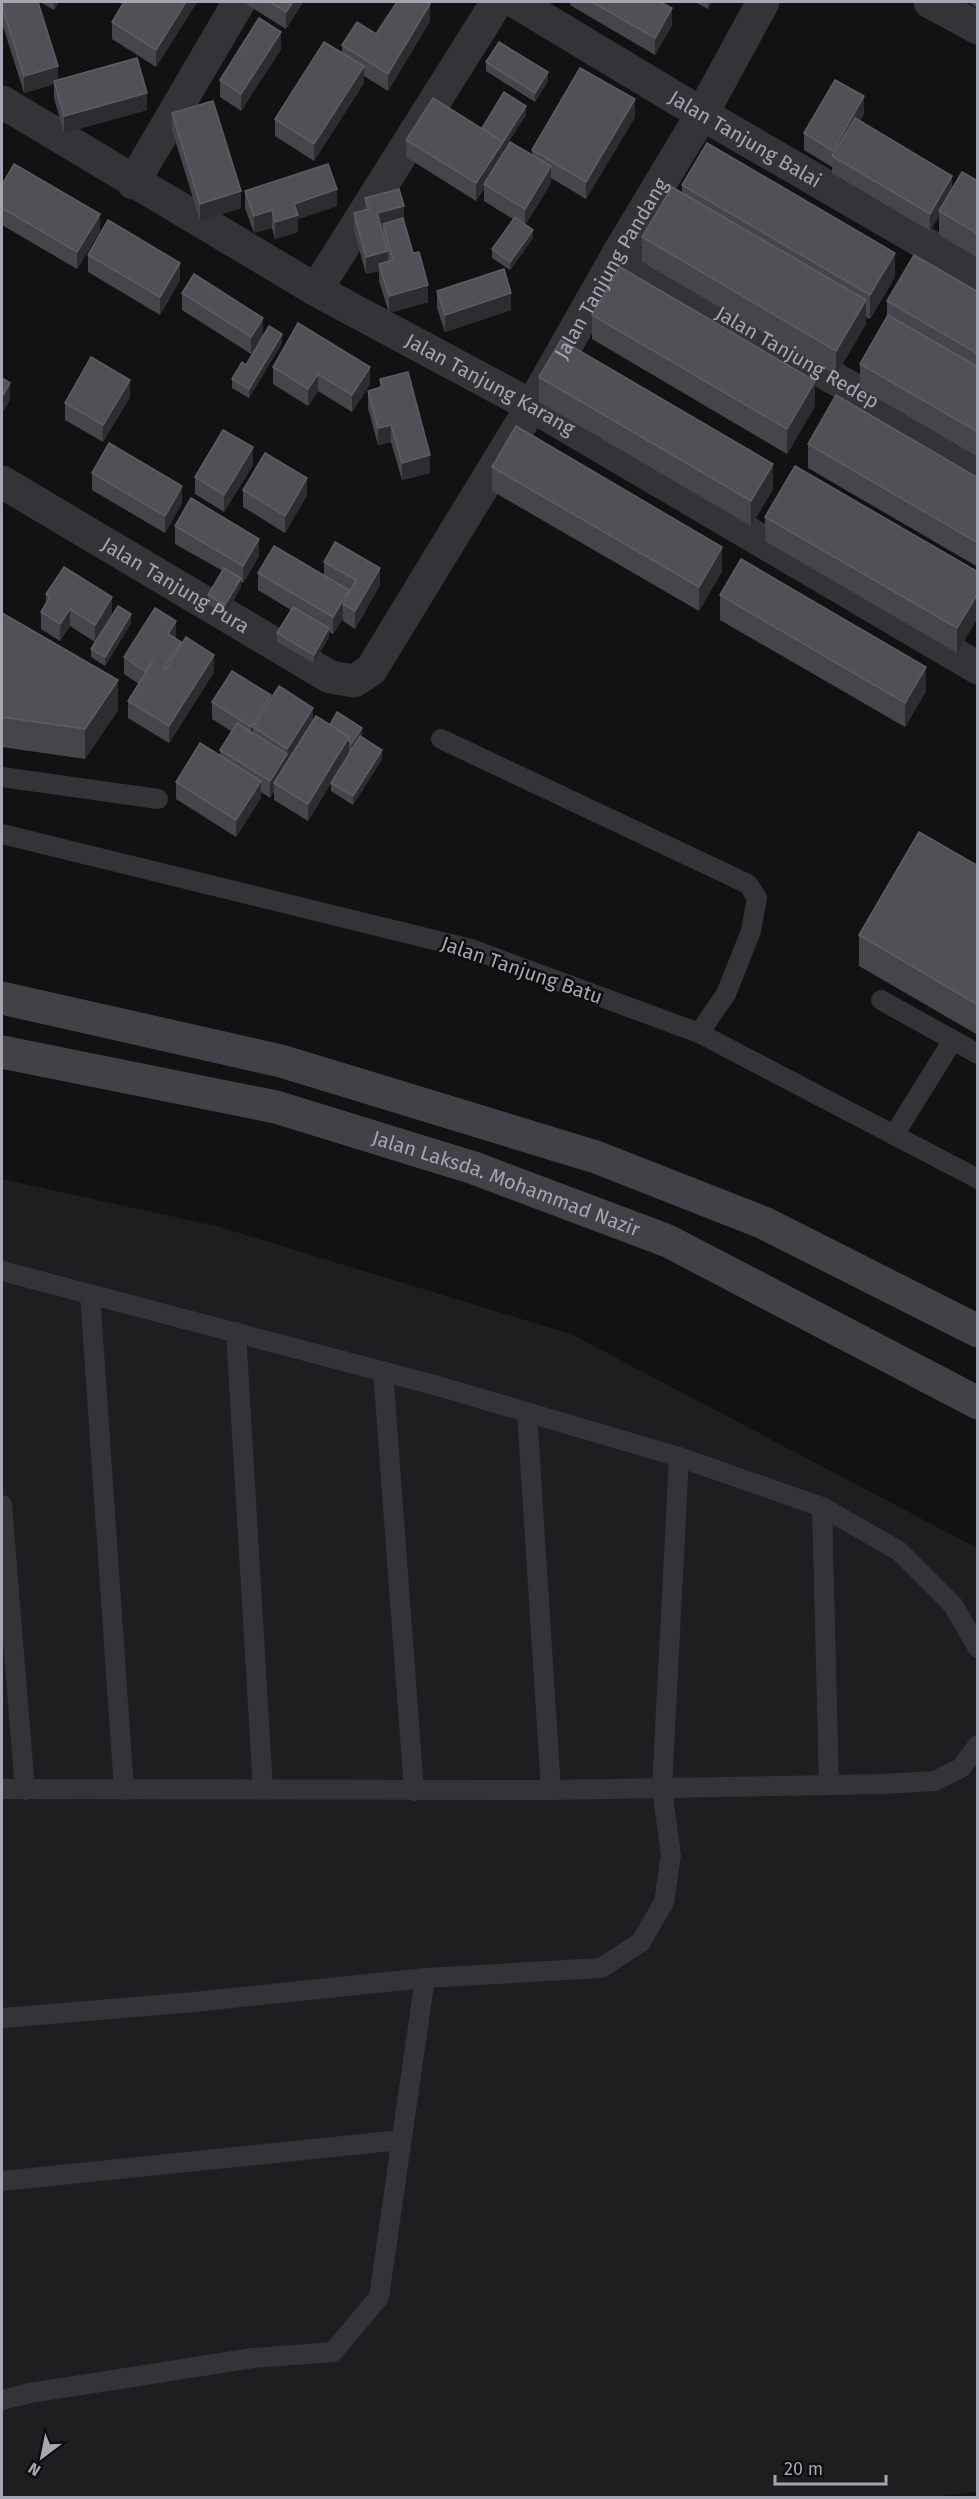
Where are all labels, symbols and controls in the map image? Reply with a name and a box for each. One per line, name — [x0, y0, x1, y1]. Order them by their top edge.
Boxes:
street label: Jalan Tanjung Balai — [665, 85, 826, 193]
street label: Jalan Tanjung Pandang — [549, 173, 673, 363]
street label: Jalan Tanjung Redep — [711, 301, 883, 414]
street label: Jalan Tanjung Karang — [401, 328, 580, 441]
street label: Jalan Tanjung Pura — [97, 532, 254, 638]
street label: Jalan Tanjung Batu — [438, 931, 606, 1009]
street label: Jalan Laksda. Mohammad Nazir — [369, 1125, 644, 1242]
north arrow — [12, 2427, 72, 2487]
scale bar — [775, 2448, 886, 2486]
text: N — [25, 2458, 44, 2480]
text: 20 m — [784, 2458, 823, 2480]

